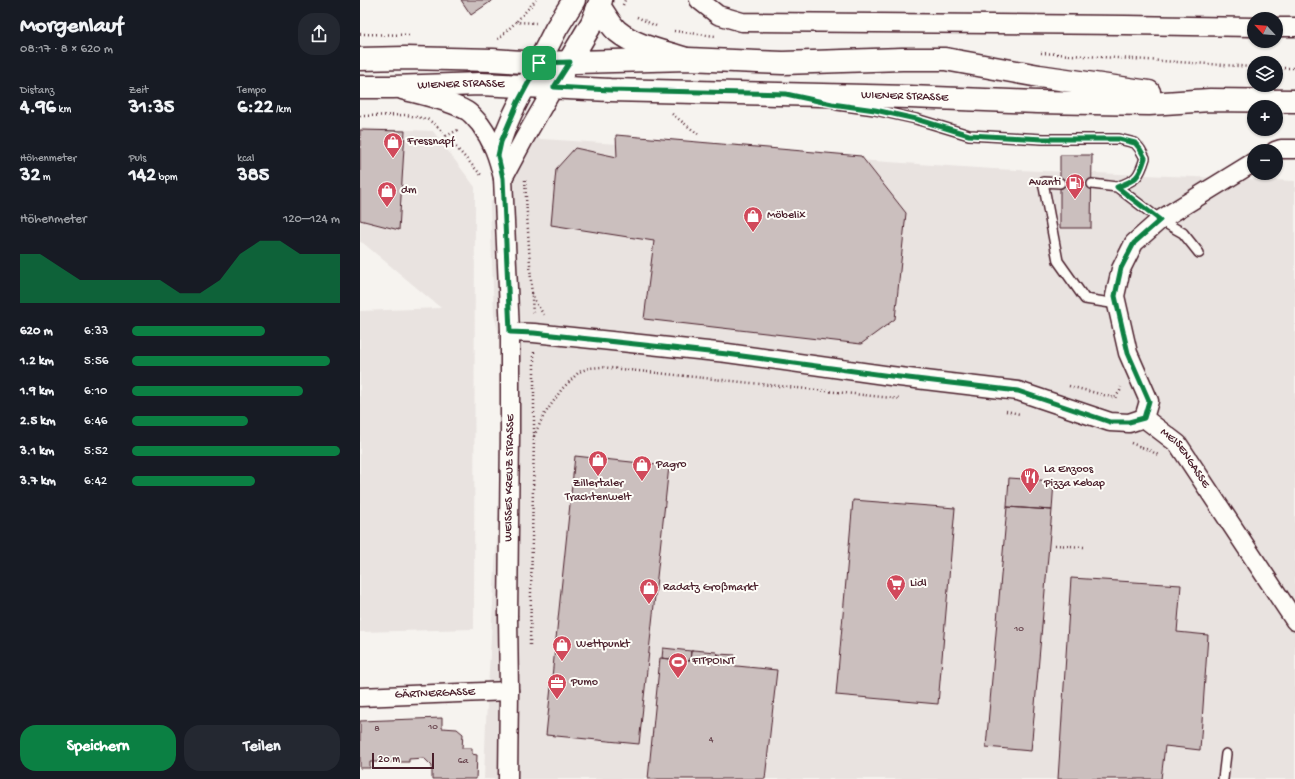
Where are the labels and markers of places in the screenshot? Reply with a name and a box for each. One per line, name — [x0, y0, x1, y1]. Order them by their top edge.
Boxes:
pin — [522, 46, 556, 80]
shop icon: Fressnapf — [382, 131, 404, 159]
place label: Fressnapf — [406, 135, 456, 149]
fuel station icon: Avanti — [1064, 172, 1086, 200]
place label: Avanti — [1029, 176, 1061, 190]
shop icon: dm — [376, 180, 398, 208]
place label: dm — [401, 184, 417, 198]
shop icon: Möbelix — [742, 205, 764, 233]
place label: Möbelix — [767, 209, 806, 223]
shop icon: Zillertaler Trachtenwelt — [587, 449, 609, 477]
shop icon: Pagro — [631, 454, 653, 482]
place label: Pagro — [655, 458, 687, 472]
place label: La Enzoos Pizza Kebap — [1043, 463, 1105, 491]
restaurant icon: La Enzoos Pizza Kebap — [1019, 466, 1041, 494]
place label: Zillertaler Trachtenwelt — [564, 477, 632, 505]
supermarket icon: Lidl — [885, 573, 907, 601]
shop icon: Radatz Großmarkt — [638, 577, 660, 605]
place label: Lidl — [910, 577, 927, 591]
place label: Radatz Großmarkt — [663, 581, 759, 595]
shop icon: Wettpunkt — [551, 634, 573, 662]
place label: Wettpunkt — [576, 638, 631, 652]
sports icon: FITPOINT — [667, 651, 689, 679]
place label: FITPOINT — [691, 655, 736, 669]
office icon: Pumo — [546, 672, 568, 700]
place label: Pumo — [570, 676, 598, 690]

